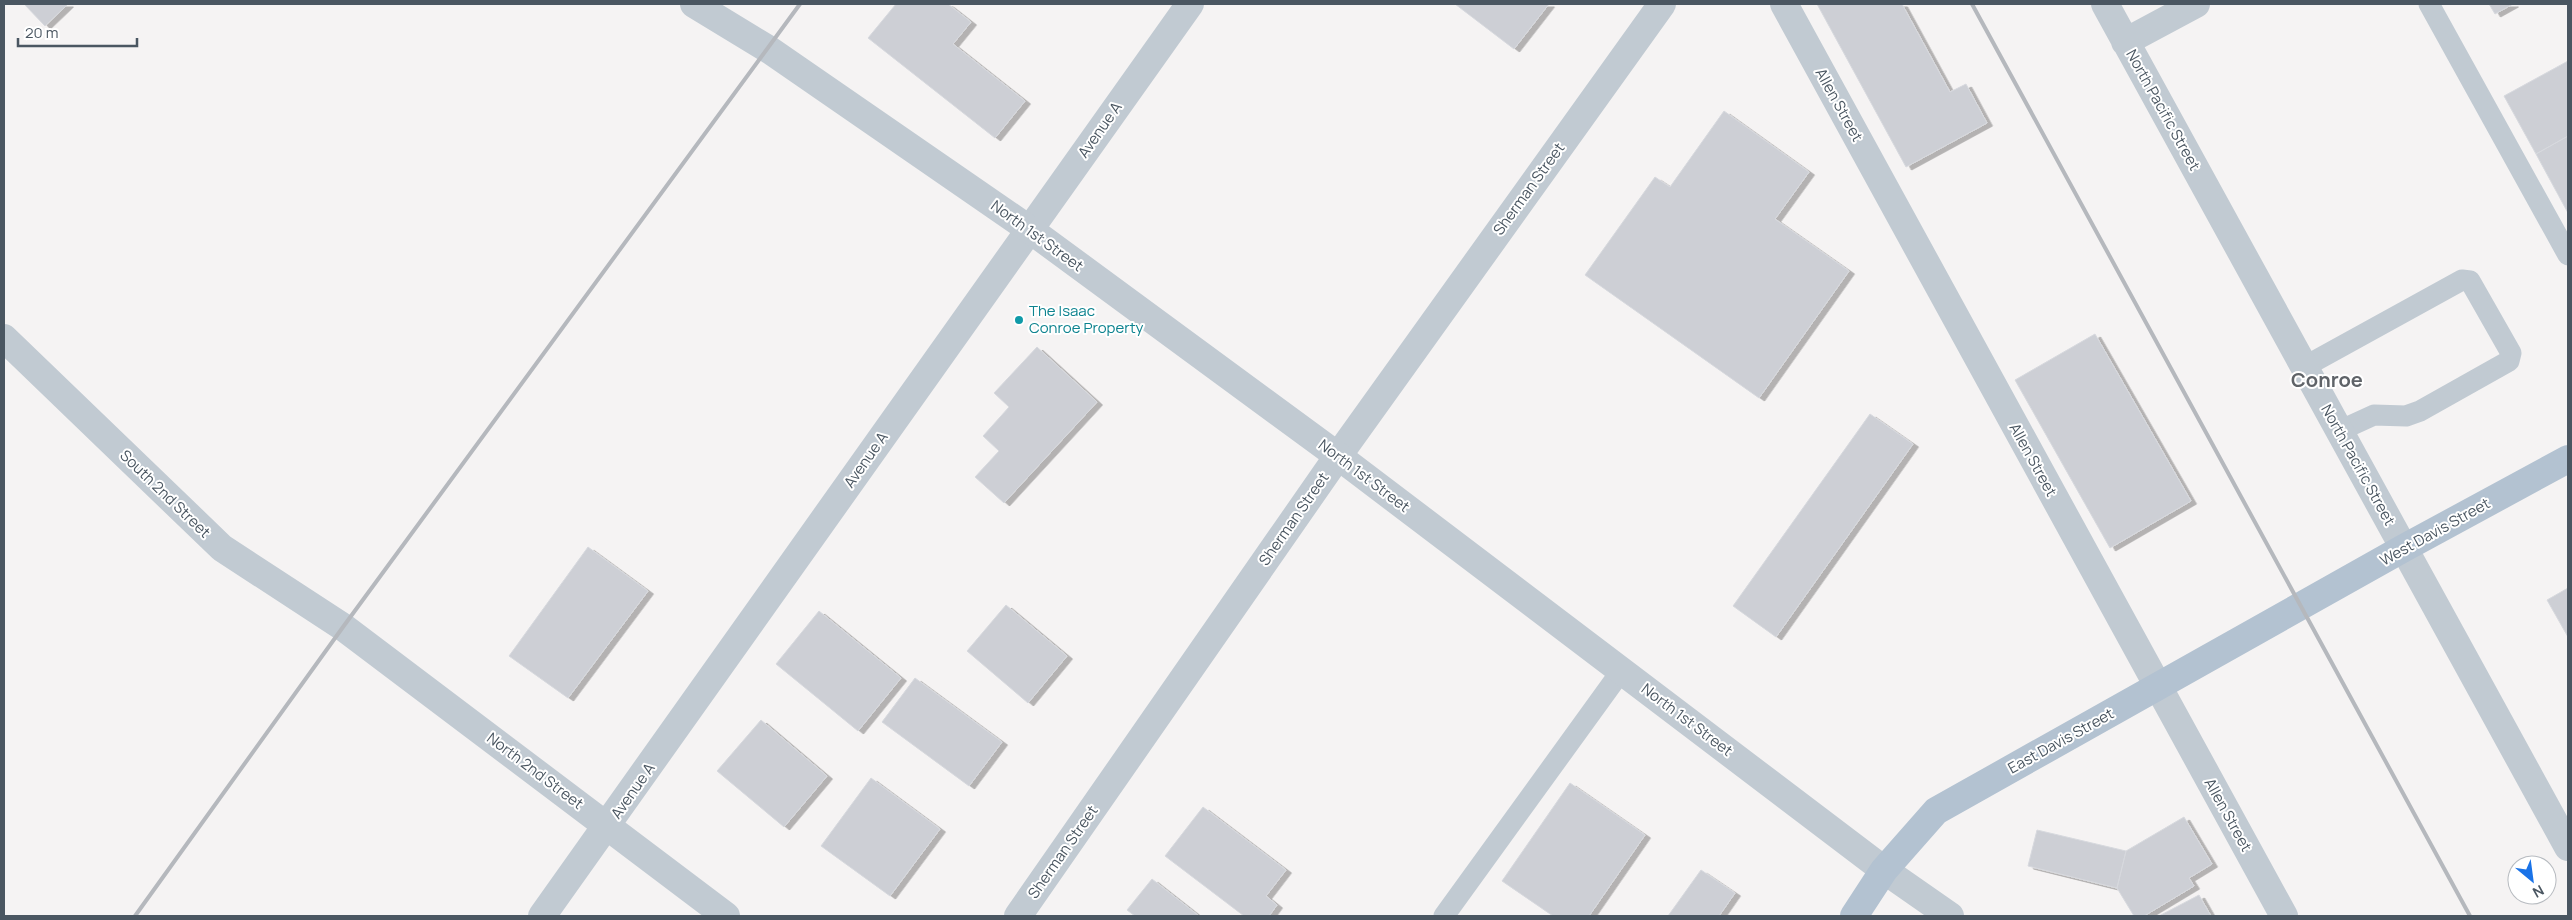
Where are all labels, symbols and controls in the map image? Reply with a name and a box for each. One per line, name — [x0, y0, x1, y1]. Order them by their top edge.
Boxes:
scale bar — [18, 15, 136, 47]
text: 20 m — [25, 22, 58, 43]
street label: North Pacific Street — [2121, 45, 2205, 174]
street label: Allen Street — [1811, 64, 1868, 145]
street label: Avenue A — [1073, 97, 1127, 162]
street label: Sherman Street — [1488, 138, 1569, 239]
street label: North 1st Street — [987, 195, 1088, 276]
place label: The Isaac Conroe Property — [1029, 300, 1143, 338]
marker: The Isaac Conroe Property — [1013, 314, 1025, 326]
district label: Conroe — [2291, 366, 2363, 393]
street label: North Pacific Street — [2316, 400, 2400, 529]
street label: Allen Street — [2005, 419, 2062, 500]
street label: Avenue A — [839, 427, 893, 492]
street label: North 1st Street — [1314, 434, 1414, 517]
street label: South 2nd Street — [115, 445, 215, 542]
street label: Sherman Street — [1254, 468, 1334, 570]
street label: West Davis Street — [2376, 493, 2494, 571]
street label: North 1st Street — [1637, 678, 1737, 761]
street label: East Davis Street — [2004, 703, 2117, 778]
street label: North 2nd Street — [483, 727, 588, 814]
street label: Avenue A — [606, 758, 660, 823]
street label: Allen Street — [2200, 774, 2257, 855]
street label: Sherman Street — [1023, 801, 1103, 903]
north arrow — [2507, 855, 2557, 905]
text: N — [2530, 881, 2548, 903]

